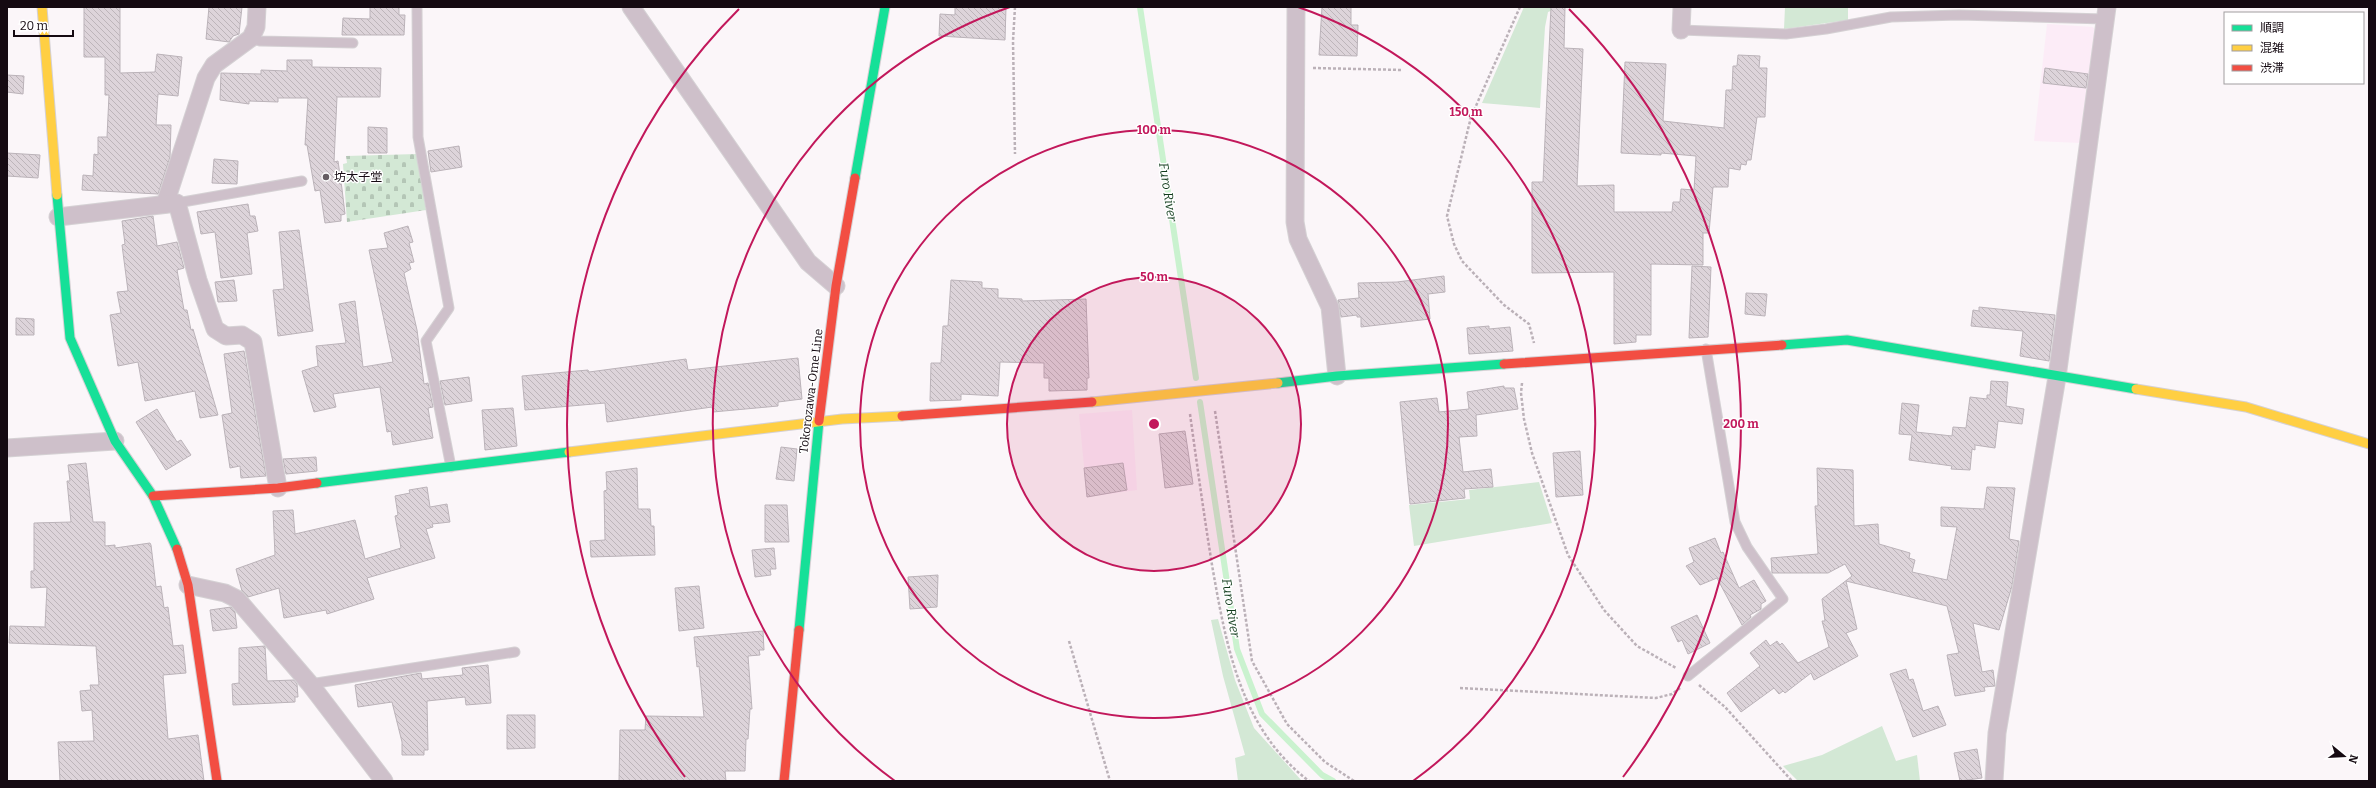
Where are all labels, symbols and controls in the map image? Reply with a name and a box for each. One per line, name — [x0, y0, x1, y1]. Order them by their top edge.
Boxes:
scale bar — [14, 12, 73, 38]
legend — [2224, 12, 2364, 84]
text: 20 m — [20, 19, 49, 33]
text: 順調 — [2260, 21, 2284, 35]
text: 混雑 — [2260, 41, 2284, 55]
text: 渋滞 — [2260, 61, 2284, 75]
text: 150 m — [1450, 105, 1483, 119]
text: 100 m — [1137, 123, 1172, 137]
water label: Furo River — [1156, 161, 1180, 223]
place label: 坊太子堂 — [334, 170, 382, 184]
marker: 坊太子堂 — [321, 172, 331, 182]
text: 50 m — [1140, 270, 1168, 284]
street label: Tokorozawa-Ome Line — [796, 328, 826, 454]
centre of rings — [1147, 417, 1161, 431]
text: 200 m — [1723, 417, 1759, 431]
water label: Furo River — [1219, 577, 1243, 639]
north arrow — [2324, 736, 2364, 776]
text: N — [2345, 753, 2361, 765]

